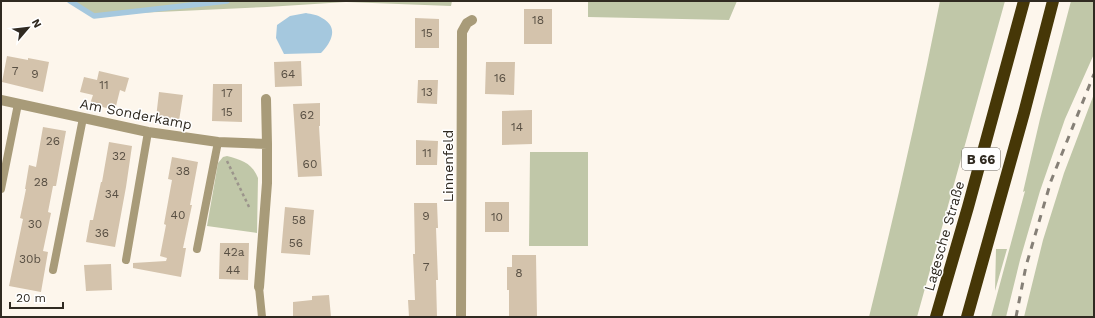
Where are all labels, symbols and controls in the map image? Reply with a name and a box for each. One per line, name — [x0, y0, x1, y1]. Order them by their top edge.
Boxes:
north arrow — [8, 8, 48, 48]
house number: 18 — [532, 13, 544, 27]
text: N — [29, 17, 44, 30]
house number: 15 — [421, 26, 433, 40]
house number: 7 — [12, 64, 19, 78]
house number: 9 — [31, 67, 39, 81]
house number: 64 — [281, 67, 295, 81]
house number: 16 — [494, 71, 506, 85]
house number: 11 — [99, 78, 109, 92]
house number: 13 — [421, 85, 433, 99]
house number: 17 — [221, 86, 233, 100]
street label: Am Sonderkamp — [79, 95, 193, 133]
house number: 15 — [221, 105, 233, 119]
house number: 62 — [300, 108, 314, 122]
house number: 14 — [511, 120, 523, 134]
street label: Linnenfeld — [440, 130, 456, 202]
house number: 26 — [46, 134, 60, 148]
house number: 11 — [422, 146, 432, 160]
road number: B 66 — [962, 148, 1000, 170]
house number: 32 — [112, 149, 126, 163]
house number: 60 — [303, 157, 317, 171]
house number: 38 — [176, 164, 190, 178]
house number: 28 — [34, 175, 48, 189]
street label: Lagesche Straße — [921, 179, 967, 293]
house number: 34 — [105, 187, 119, 201]
house number: 40 — [171, 208, 185, 222]
house number: 9 — [422, 209, 430, 223]
house number: 10 — [491, 210, 503, 224]
house number: 58 — [292, 213, 306, 227]
house number: 30 — [28, 217, 42, 231]
house number: 36 — [95, 226, 109, 240]
house number: 56 — [289, 236, 303, 250]
house number: 42a — [223, 245, 245, 259]
house number: 30b — [19, 252, 41, 266]
house number: 7 — [423, 260, 430, 274]
house number: 44 — [226, 263, 240, 277]
house number: 8 — [515, 266, 523, 280]
scale bar — [10, 284, 63, 310]
text: 20 m — [16, 291, 46, 305]

